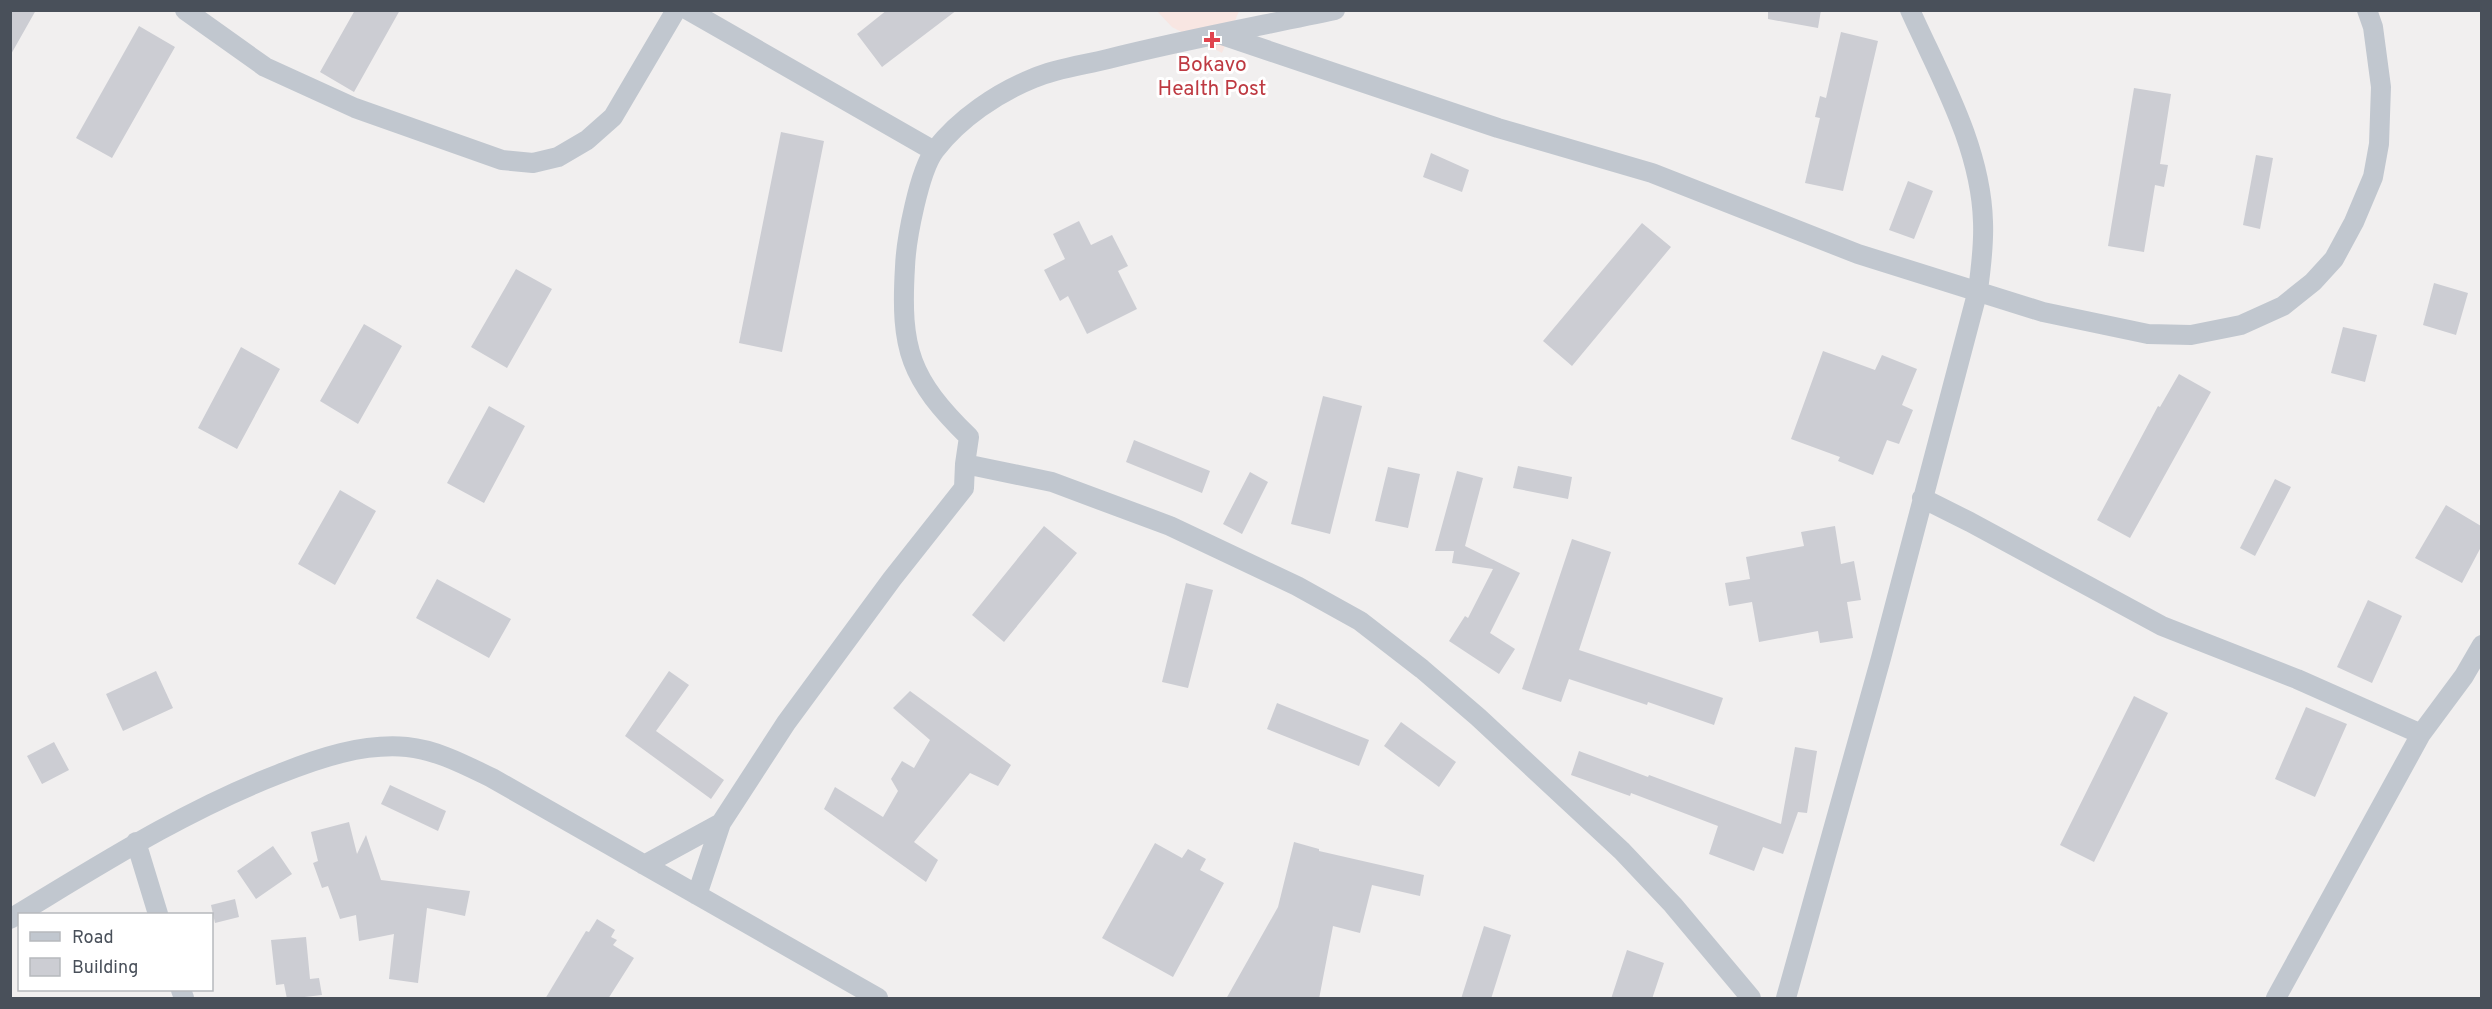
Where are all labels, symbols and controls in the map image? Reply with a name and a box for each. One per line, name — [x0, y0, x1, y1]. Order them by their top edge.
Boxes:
marker: Bokavo Health Post — [1203, 31, 1221, 49]
place label: Bokavo Health Post — [1157, 52, 1267, 103]
legend — [18, 913, 213, 991]
text: Road — [72, 927, 114, 950]
text: Building — [72, 957, 138, 980]

